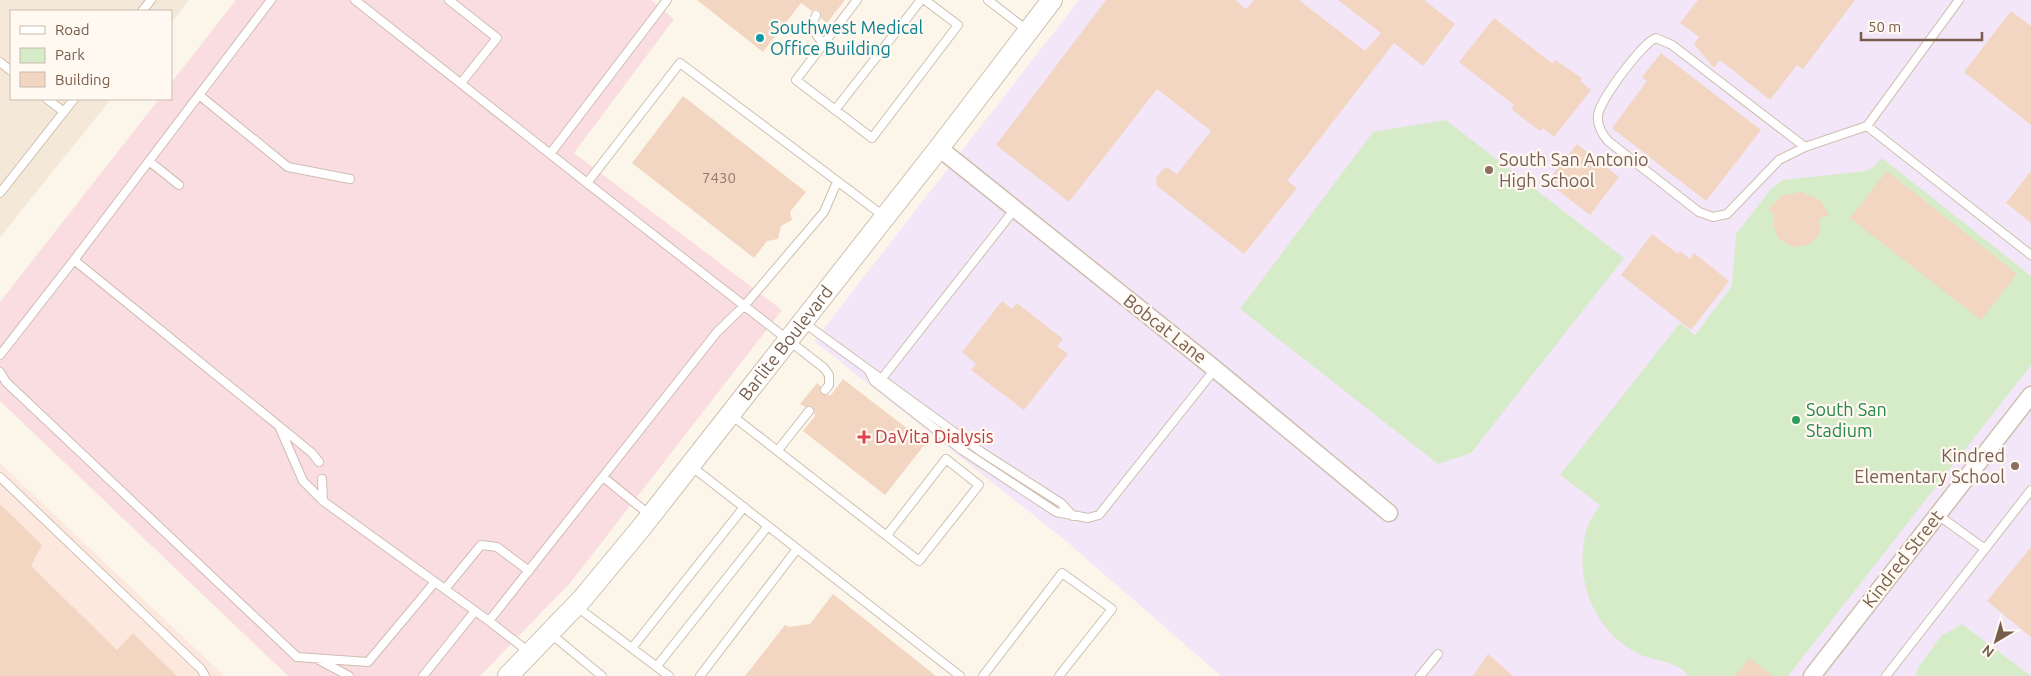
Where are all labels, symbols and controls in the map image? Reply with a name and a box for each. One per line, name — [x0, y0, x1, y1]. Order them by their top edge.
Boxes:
legend — [10, 10, 172, 100]
scale bar — [1861, 10, 1982, 42]
place label: Southwest Medical Office Building — [770, 17, 924, 58]
text: 50 m — [1868, 18, 1901, 35]
text: Road — [55, 21, 90, 38]
marker: Southwest Medical Office Building — [754, 32, 766, 44]
text: Park — [55, 46, 85, 63]
text: Building — [55, 71, 110, 88]
place label: South San Antonio High School — [1499, 149, 1649, 190]
marker: South San Antonio High School — [1483, 164, 1495, 176]
house number: 7430 — [702, 169, 736, 186]
street label: Barlite Boulevard — [734, 281, 836, 404]
street label: Bobcat Lane — [1120, 290, 1211, 367]
place label: South San Stadium — [1806, 399, 1887, 440]
marker: South San Stadium — [1790, 414, 1802, 426]
place label: DaVita Dialysis — [875, 426, 994, 446]
marker: DaVita Dialysis — [857, 430, 871, 444]
place label: Kindred Elementary School — [1854, 445, 2005, 486]
marker: Kindred Elementary School — [2009, 460, 2021, 472]
street label: Kindred Street — [1858, 506, 1946, 611]
north arrow — [1971, 616, 2021, 666]
text: N — [1979, 642, 1997, 661]

